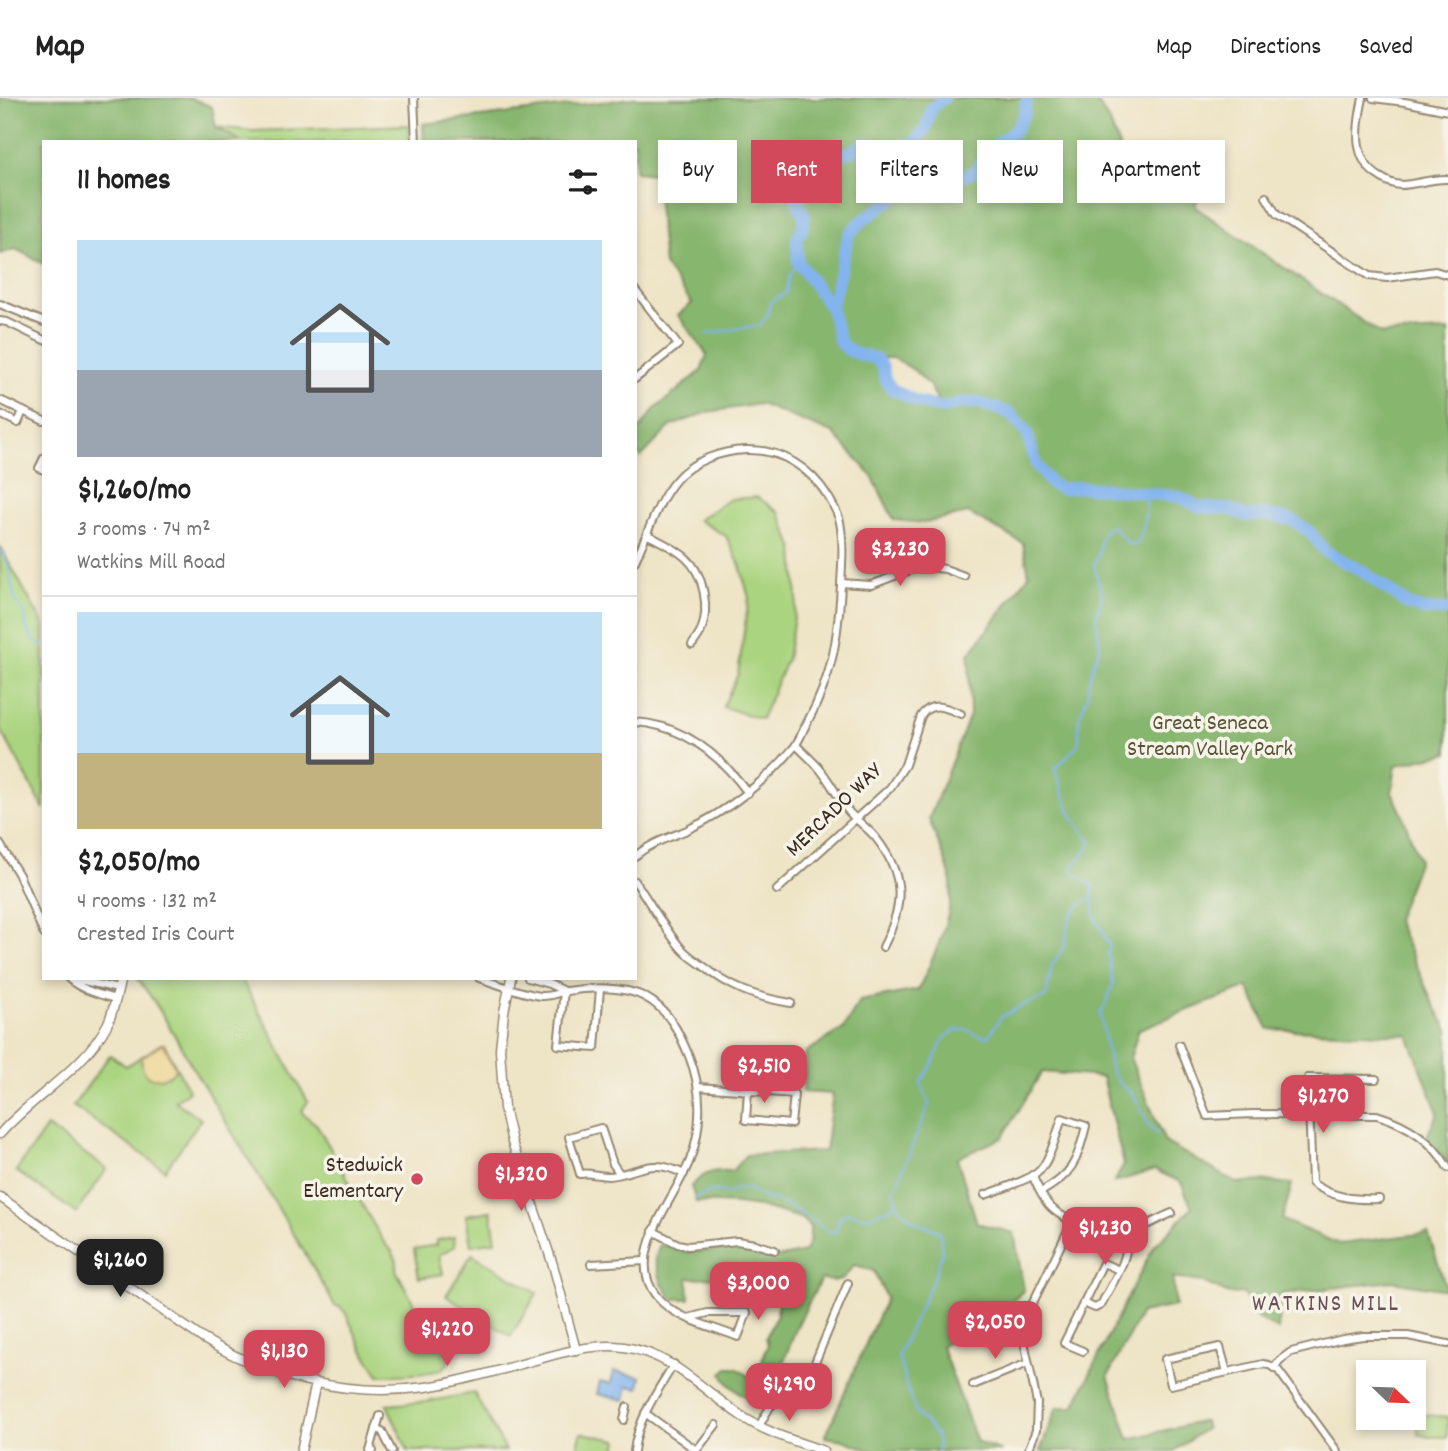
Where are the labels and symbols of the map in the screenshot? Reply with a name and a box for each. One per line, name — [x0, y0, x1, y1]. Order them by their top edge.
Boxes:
pin: $3,230 — [843, 528, 957, 588]
park label: Great Seneca Stream Valley Park — [1127, 708, 1293, 767]
street label: MERCADO WAY — [779, 756, 891, 866]
pin: $2,510 — [707, 1046, 821, 1105]
pin: $1,270 — [1266, 1076, 1380, 1135]
place label: Stedwick Elementary — [303, 1150, 404, 1209]
pin: $1,320 — [464, 1154, 578, 1213]
marker: Stedwick Elementary — [409, 1171, 425, 1187]
pin: $1,230 — [1048, 1208, 1162, 1267]
pin: $1,260 — [63, 1240, 177, 1299]
pin: $3,000 — [701, 1262, 815, 1322]
district label: WATKINS MILL — [1252, 1288, 1400, 1322]
pin: $2,050 — [938, 1302, 1052, 1361]
pin: $1,220 — [390, 1308, 504, 1368]
pin: $1,130 — [227, 1330, 341, 1390]
north arrow — [1356, 1360, 1426, 1430]
pin: $1,290 — [732, 1364, 846, 1423]

